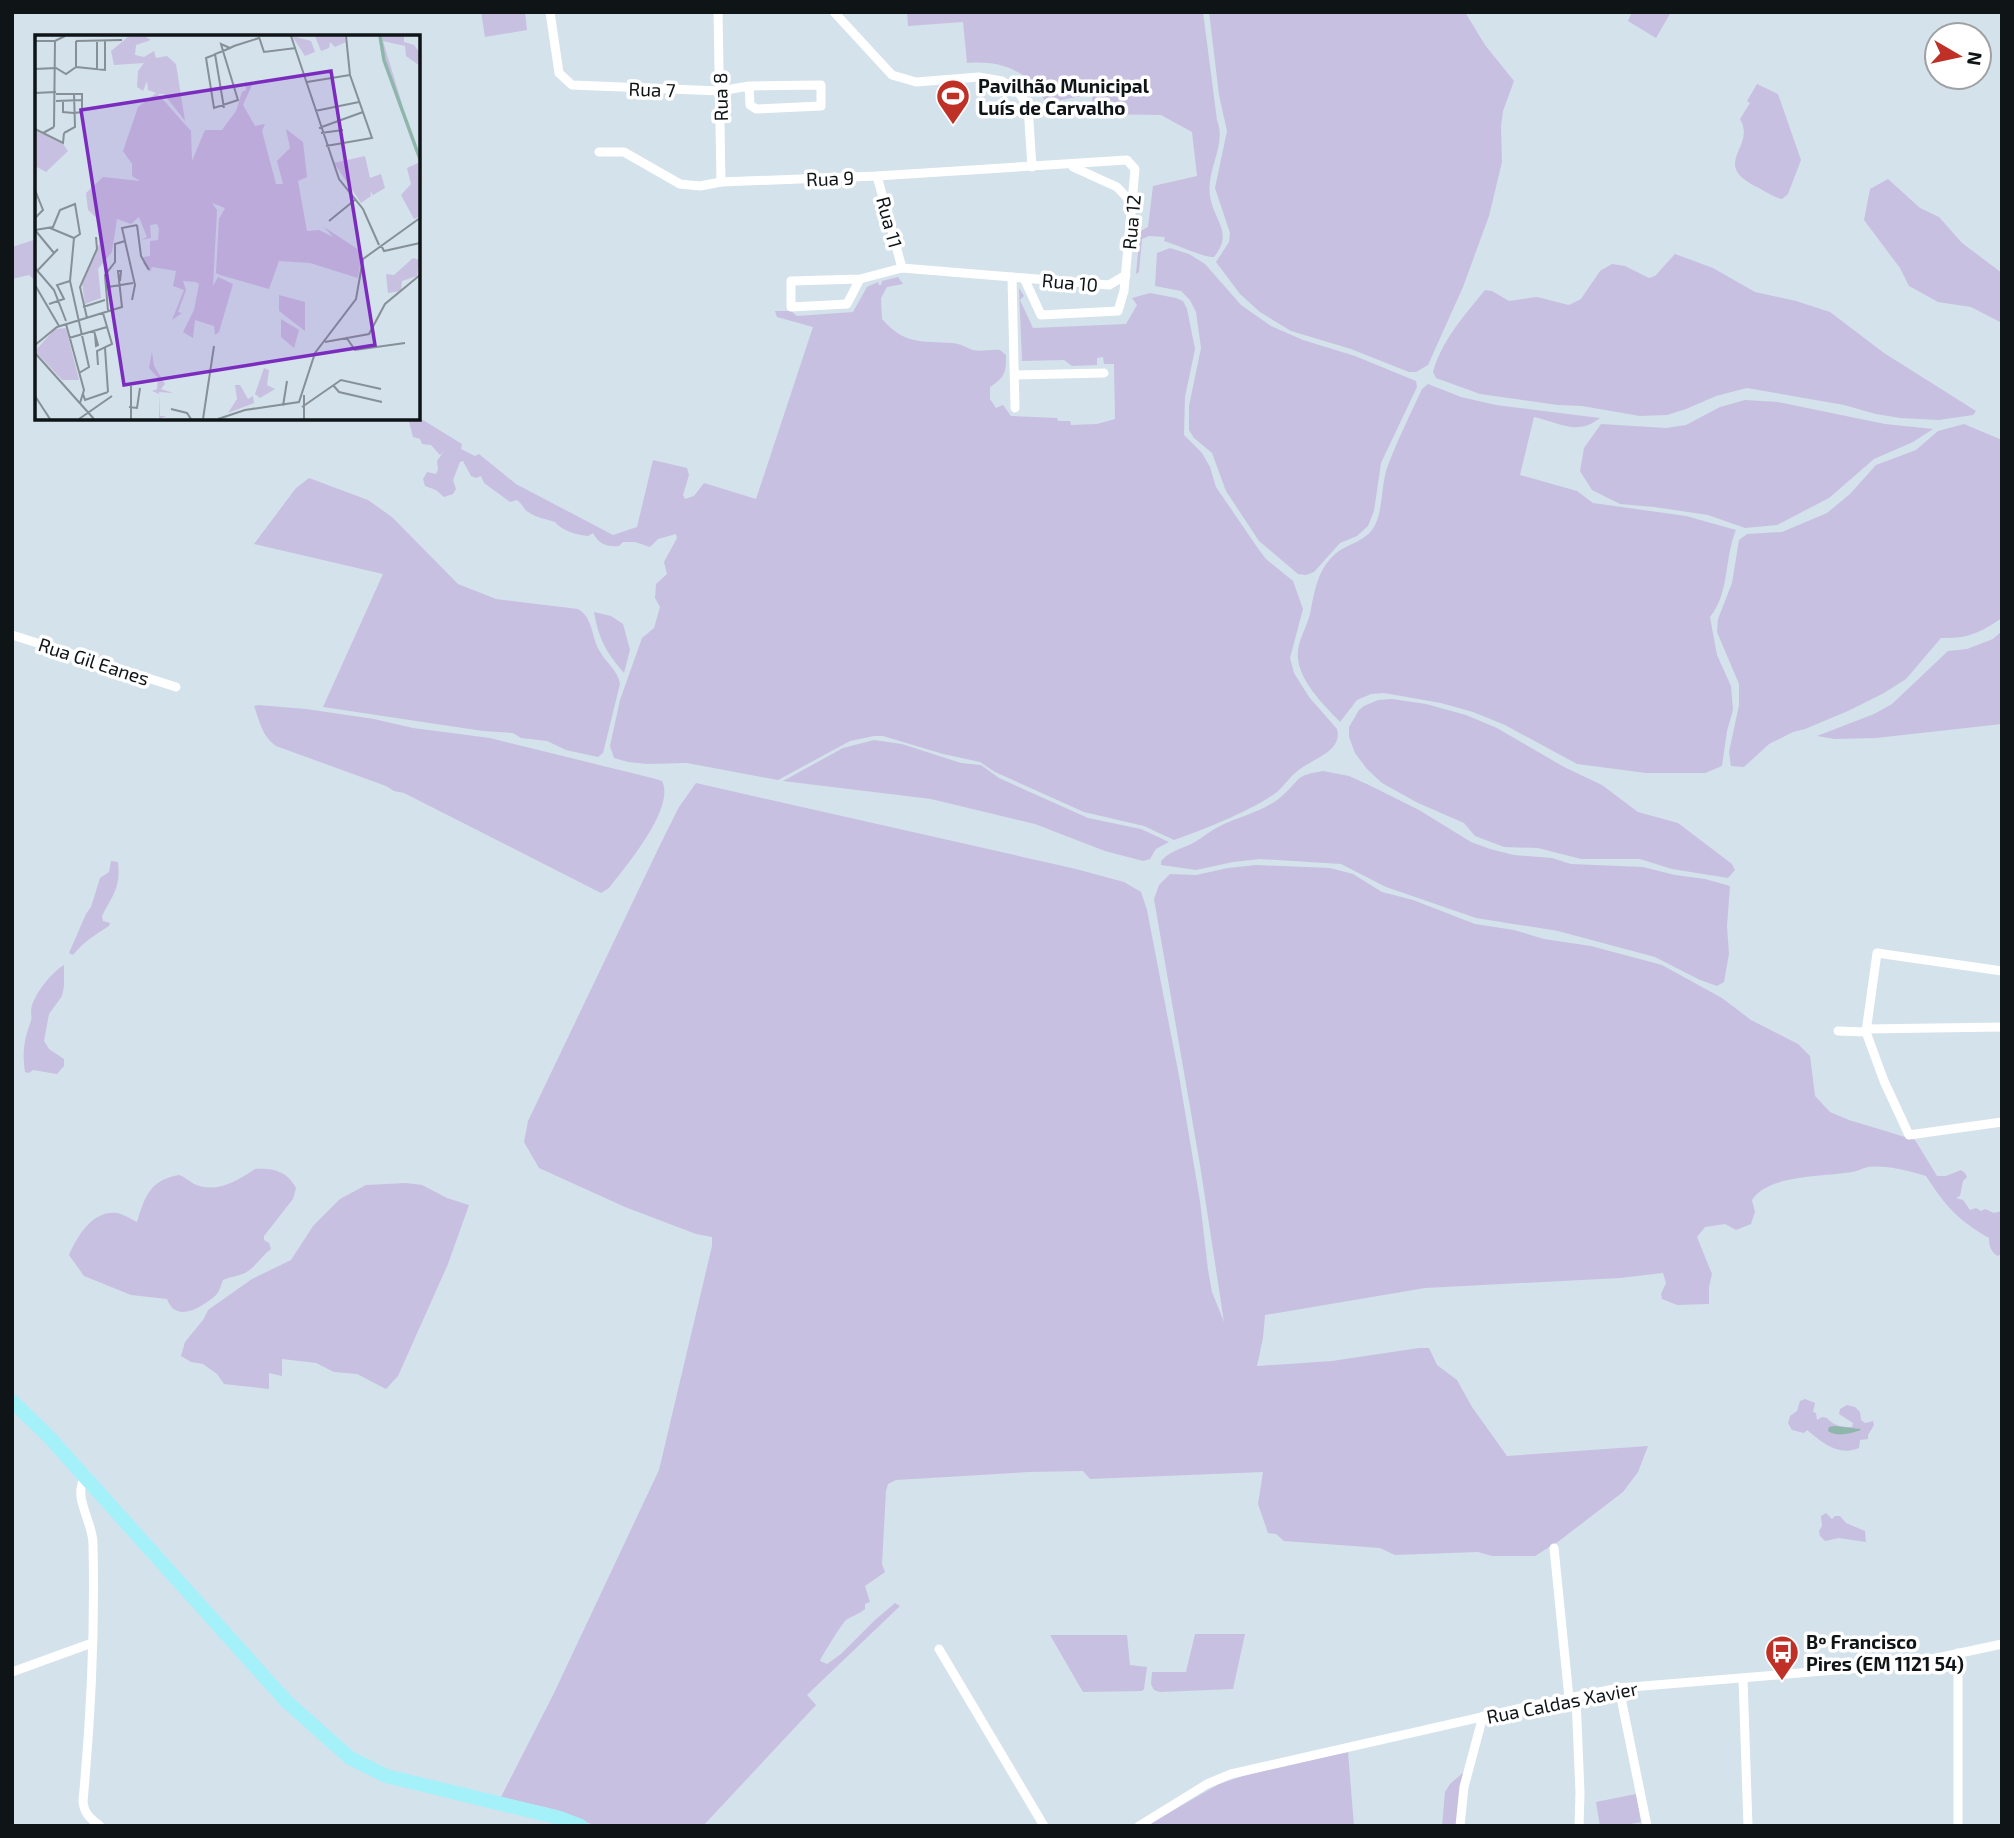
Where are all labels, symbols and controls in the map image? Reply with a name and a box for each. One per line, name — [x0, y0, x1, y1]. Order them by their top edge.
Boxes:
north arrow — [1923, 21, 1993, 91]
inset map — [35, 35, 420, 420]
text: N — [1963, 50, 1988, 67]
street label: Rua 8 — [708, 72, 732, 122]
place label: Pavilhão Municipal Luís de Carvalho — [978, 74, 1150, 119]
street label: Rua 7 — [628, 77, 676, 101]
sports icon: Pavilhão Municipal Luís de Carvalho — [934, 77, 972, 126]
street label: Rua 9 — [806, 166, 854, 190]
street label: Rua 12 — [1117, 193, 1145, 251]
street label: Rua 11 — [872, 194, 908, 250]
street label: Rua 10 — [1041, 268, 1099, 296]
street label: Rua Gil Eanes — [36, 632, 152, 690]
place label: Bº Francisco Pires (EM 1121 54) — [1806, 1630, 1964, 1675]
bus stop icon: Bº Francisco Pires (EM 1121 54) — [1763, 1633, 1801, 1682]
street label: Rua Caldas Xavier — [1484, 1676, 1640, 1728]

